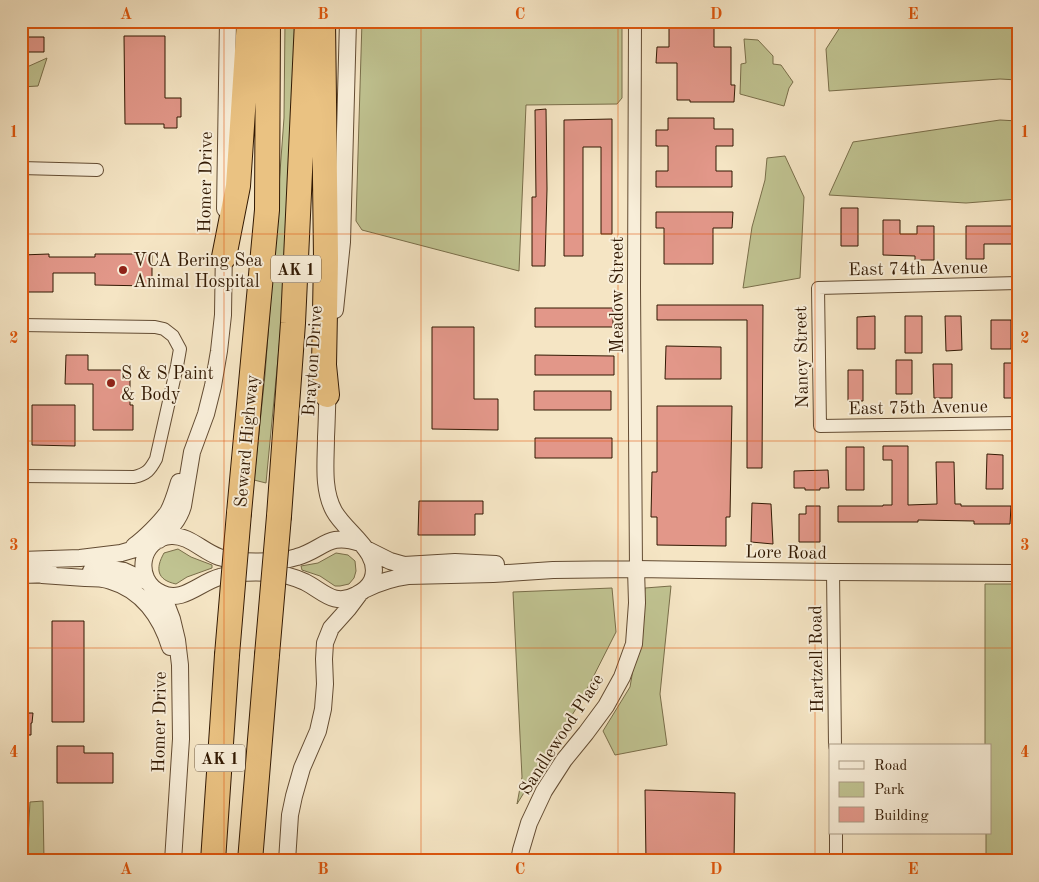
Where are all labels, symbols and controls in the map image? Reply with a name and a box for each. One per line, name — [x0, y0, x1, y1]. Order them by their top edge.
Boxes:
text: A — [120, 7, 132, 23]
text: B — [317, 7, 329, 23]
text: C — [515, 7, 525, 23]
text: D — [710, 7, 722, 23]
text: E — [907, 7, 919, 23]
text: 1 — [9, 125, 19, 141]
text: 1 — [1020, 125, 1030, 141]
street label: Homer Drive — [196, 131, 216, 233]
street label: Meadow Street — [609, 237, 627, 354]
place label: VCA Bering Sea Animal Hospital — [133, 252, 263, 291]
road number: AK 1 — [271, 255, 321, 282]
street label: East 74th Avenue — [848, 259, 988, 279]
marker: VCA Bering Sea Animal Hospital — [117, 264, 129, 276]
street label: Brayton Drive — [300, 305, 326, 417]
street label: Nancy Street — [792, 306, 812, 408]
text: 2 — [9, 331, 19, 347]
text: 2 — [1020, 331, 1030, 347]
place label: S & S Paint & Body — [121, 365, 214, 404]
street label: Seward Highway — [232, 373, 262, 508]
marker: S & S Paint & Body — [105, 377, 117, 389]
street label: East 75th Avenue — [848, 398, 988, 418]
text: 3 — [9, 538, 19, 554]
text: 3 — [1020, 538, 1030, 554]
street label: Lore Road — [745, 543, 827, 563]
street label: Hartzell Road — [807, 605, 827, 713]
street label: Homer Drive — [150, 671, 170, 773]
street label: Sandlewood Place — [516, 671, 607, 798]
road number: AK 1 — [195, 744, 245, 771]
legend — [829, 744, 992, 834]
text: 4 — [9, 745, 19, 761]
text: 4 — [1020, 745, 1030, 761]
text: Road — [874, 759, 908, 774]
text: Park — [874, 783, 905, 798]
text: Building — [874, 809, 929, 824]
text: A — [120, 862, 132, 878]
text: B — [317, 862, 329, 878]
text: C — [515, 862, 525, 878]
text: D — [710, 862, 722, 878]
text: E — [907, 862, 919, 878]

